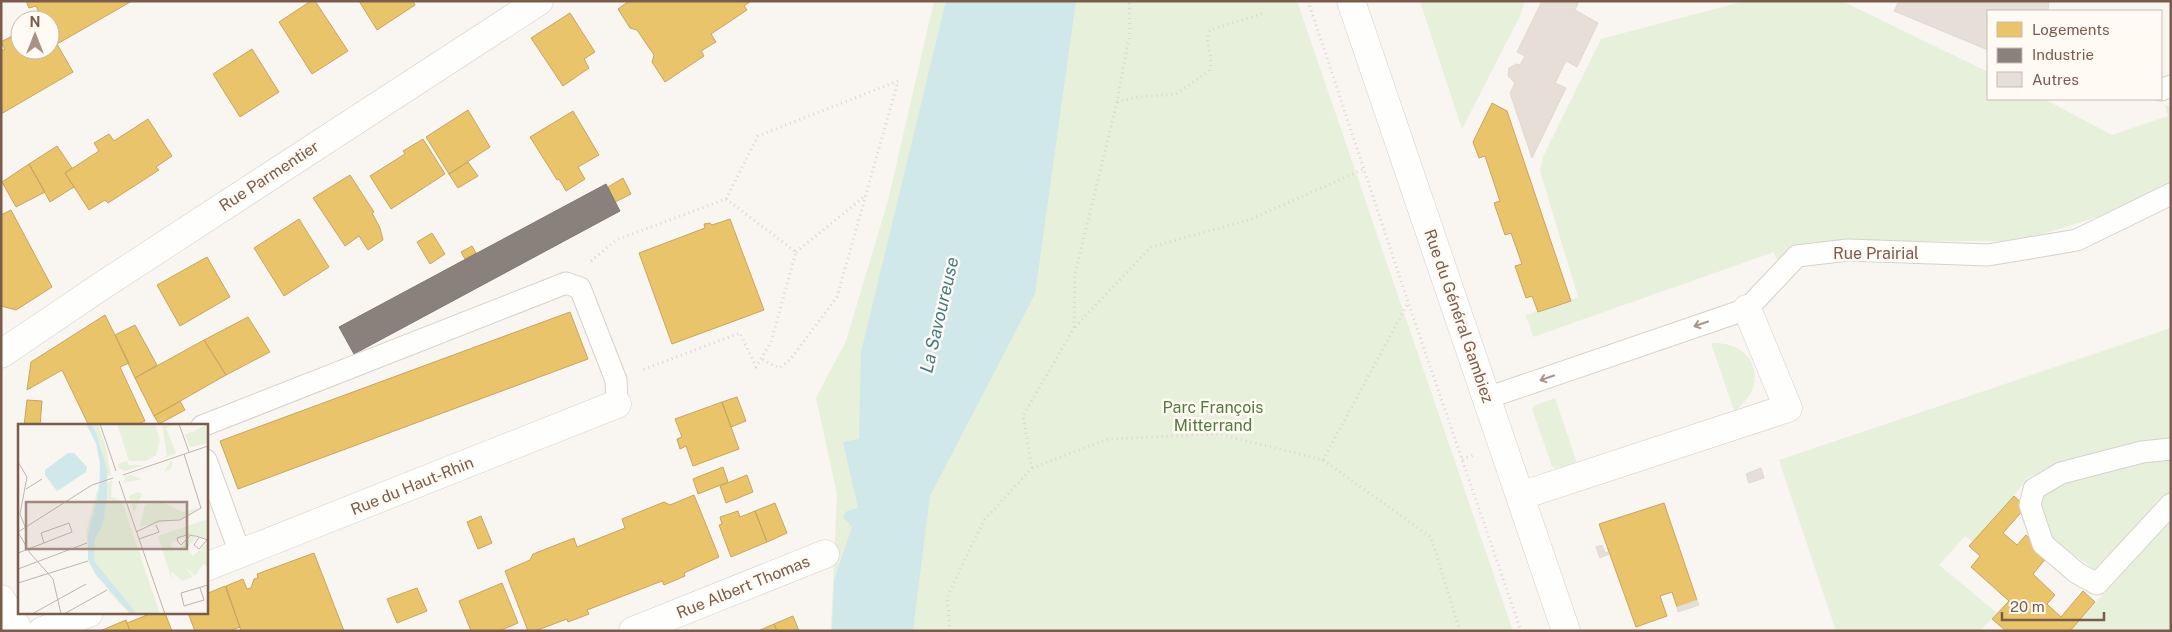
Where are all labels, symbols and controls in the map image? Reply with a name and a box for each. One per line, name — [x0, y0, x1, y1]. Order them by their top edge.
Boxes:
north arrow — [10, 10, 60, 60]
legend — [1987, 10, 2162, 100]
text: N — [30, 14, 40, 30]
text: Logements — [2032, 21, 2110, 38]
text: Industrie — [2032, 46, 2094, 63]
text: Autres — [2032, 71, 2079, 88]
street label: Rue Parmentier — [215, 137, 323, 215]
street label: Rue du Général Gambiez — [1420, 227, 1498, 406]
street label: Rue Prairial — [1833, 244, 1919, 263]
water label: La Savoureuse — [915, 255, 963, 375]
one-way arrow — [1693, 320, 1709, 330]
one-way arrow — [1540, 373, 1556, 383]
park label: Parc François Mitterrand — [1163, 398, 1263, 435]
inset map — [18, 424, 208, 614]
street label: Rue du Haut-Rhin — [348, 453, 476, 519]
street label: Rue Albert Thomas — [674, 552, 812, 622]
scale bar — [2002, 590, 2104, 622]
text: 20 m — [2010, 598, 2045, 615]

